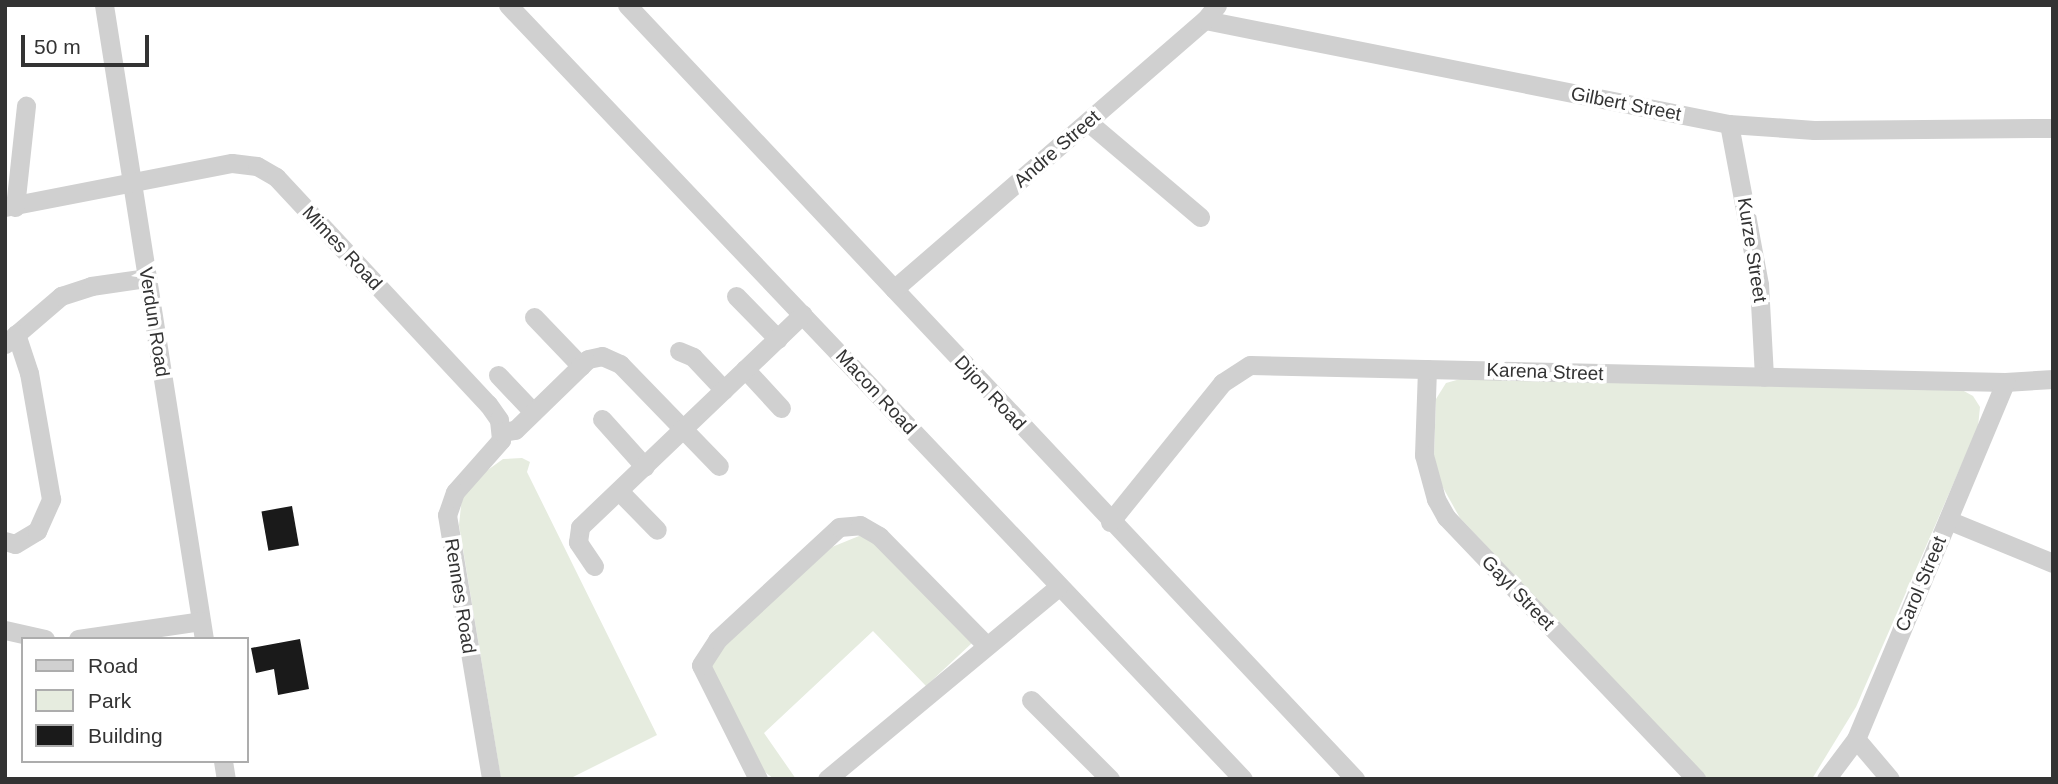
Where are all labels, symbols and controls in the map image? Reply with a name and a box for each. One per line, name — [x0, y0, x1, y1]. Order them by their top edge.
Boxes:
scale bar — [24, 21, 152, 65]
text: 50 m — [34, 35, 81, 58]
street label: Gilbert Street — [1569, 82, 1683, 126]
street label: Andre Street — [1009, 105, 1105, 193]
street label: Kurze Street — [1732, 196, 1772, 304]
street label: Mimes Road — [297, 201, 387, 295]
street label: Verdun Road — [134, 265, 174, 379]
street label: Macon Road — [831, 345, 921, 439]
street label: Dijon Road — [950, 351, 1030, 435]
street label: Karena Street — [1486, 359, 1604, 385]
street label: Carol Street — [1891, 533, 1951, 635]
street label: Rennes Road — [440, 537, 480, 655]
street label: Gayl Street — [1477, 551, 1559, 635]
legend — [21, 637, 248, 763]
text: Road — [88, 654, 138, 677]
text: Park — [88, 689, 131, 712]
text: Building — [88, 724, 163, 747]

